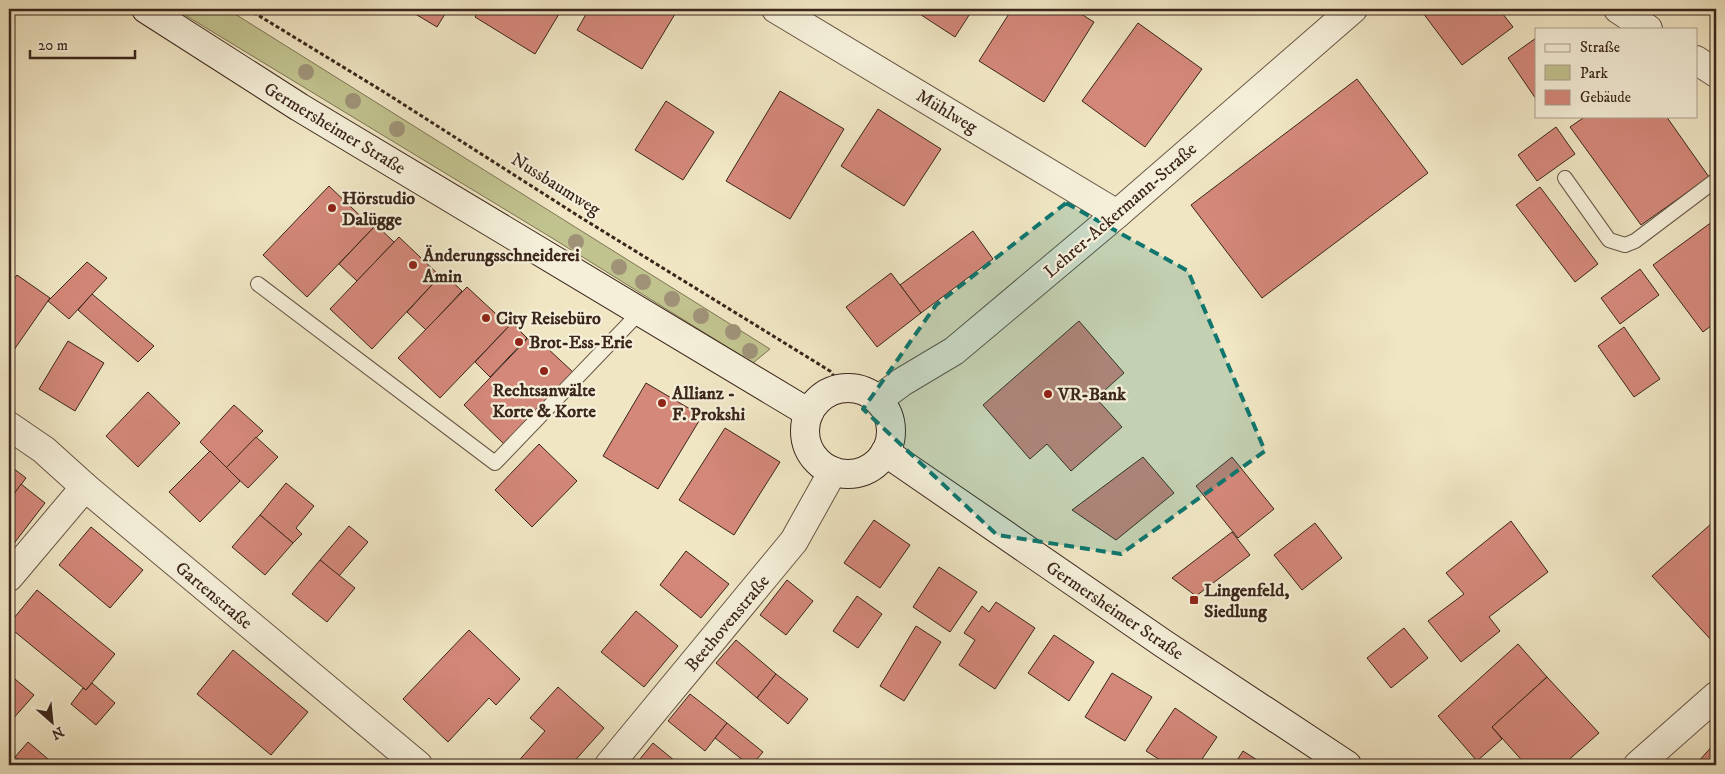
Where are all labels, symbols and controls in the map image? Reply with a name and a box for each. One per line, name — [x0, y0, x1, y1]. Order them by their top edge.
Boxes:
scale bar — [30, 28, 135, 60]
legend — [1535, 28, 1698, 118]
text: 20 m — [38, 36, 68, 55]
text: Straße — [1580, 38, 1620, 57]
text: Park — [1580, 64, 1609, 83]
street label: Germersheimer Straße — [260, 78, 409, 180]
street label: Mühlweg — [912, 85, 981, 139]
text: Gebäude — [1580, 88, 1631, 107]
street label: Lehrer-Ackermann-Straße — [1040, 138, 1202, 283]
street label: Nussbaumweg — [507, 149, 604, 221]
place label: Hörstudio Dalügge — [342, 188, 415, 231]
marker: Hörstudio Dalügge — [326, 202, 338, 214]
place label: Änderungsschneiderei Amin — [422, 244, 580, 288]
marker: Änderungsschneiderei Amin — [407, 259, 419, 271]
place label: City Reisebüro — [496, 308, 601, 330]
marker: City Reisebüro — [480, 312, 492, 324]
place label: Brot-Ess-Erie — [529, 332, 633, 354]
marker: Brot-Ess-Erie — [513, 336, 525, 348]
marker: Rechtsanwälte Korte & Korte — [538, 365, 550, 377]
place label: Rechtsanwälte Korte & Korte — [492, 380, 596, 423]
place label: Allianz - F. Prokshi — [671, 383, 745, 426]
place label: VR-Bank — [1057, 384, 1127, 406]
marker: VR-Bank — [1042, 388, 1054, 400]
marker: Allianz - F. Prokshi — [656, 397, 668, 409]
street label: Gartenstraße — [170, 557, 256, 634]
street label: Germersheimer Straße — [1041, 557, 1187, 665]
street label: Beethovenstraße — [681, 571, 775, 676]
place label: Lingenfeld, Siedlung — [1204, 580, 1289, 623]
marker: Lingenfeld, Siedlung — [1188, 594, 1200, 606]
north arrow — [28, 696, 78, 746]
text: N — [48, 722, 67, 744]

